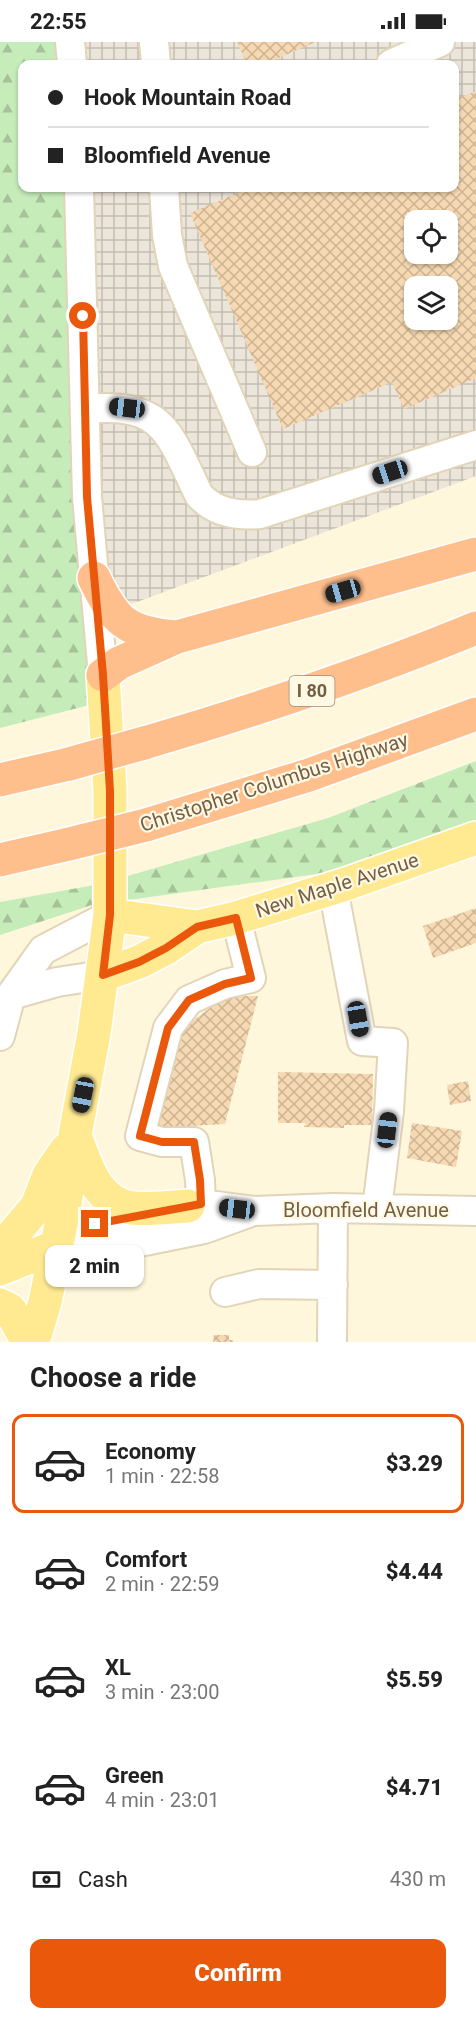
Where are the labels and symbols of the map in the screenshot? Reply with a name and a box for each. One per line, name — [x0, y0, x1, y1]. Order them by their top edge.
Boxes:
route start — [69, 302, 96, 329]
car — [108, 397, 146, 419]
car — [370, 458, 410, 486]
car — [323, 577, 363, 605]
road number: I 80 — [290, 676, 334, 706]
street label: Christopher Columbus Highway — [137, 727, 412, 837]
street label: New Maple Avenue — [252, 847, 422, 923]
car — [346, 1000, 370, 1038]
car — [71, 1076, 95, 1114]
car — [376, 1111, 398, 1149]
car — [218, 1198, 256, 1220]
street label: Bloomfield Avenue — [283, 1198, 449, 1222]
route end — [81, 1210, 108, 1237]
callout: 2 min — [46, 1245, 144, 1287]

